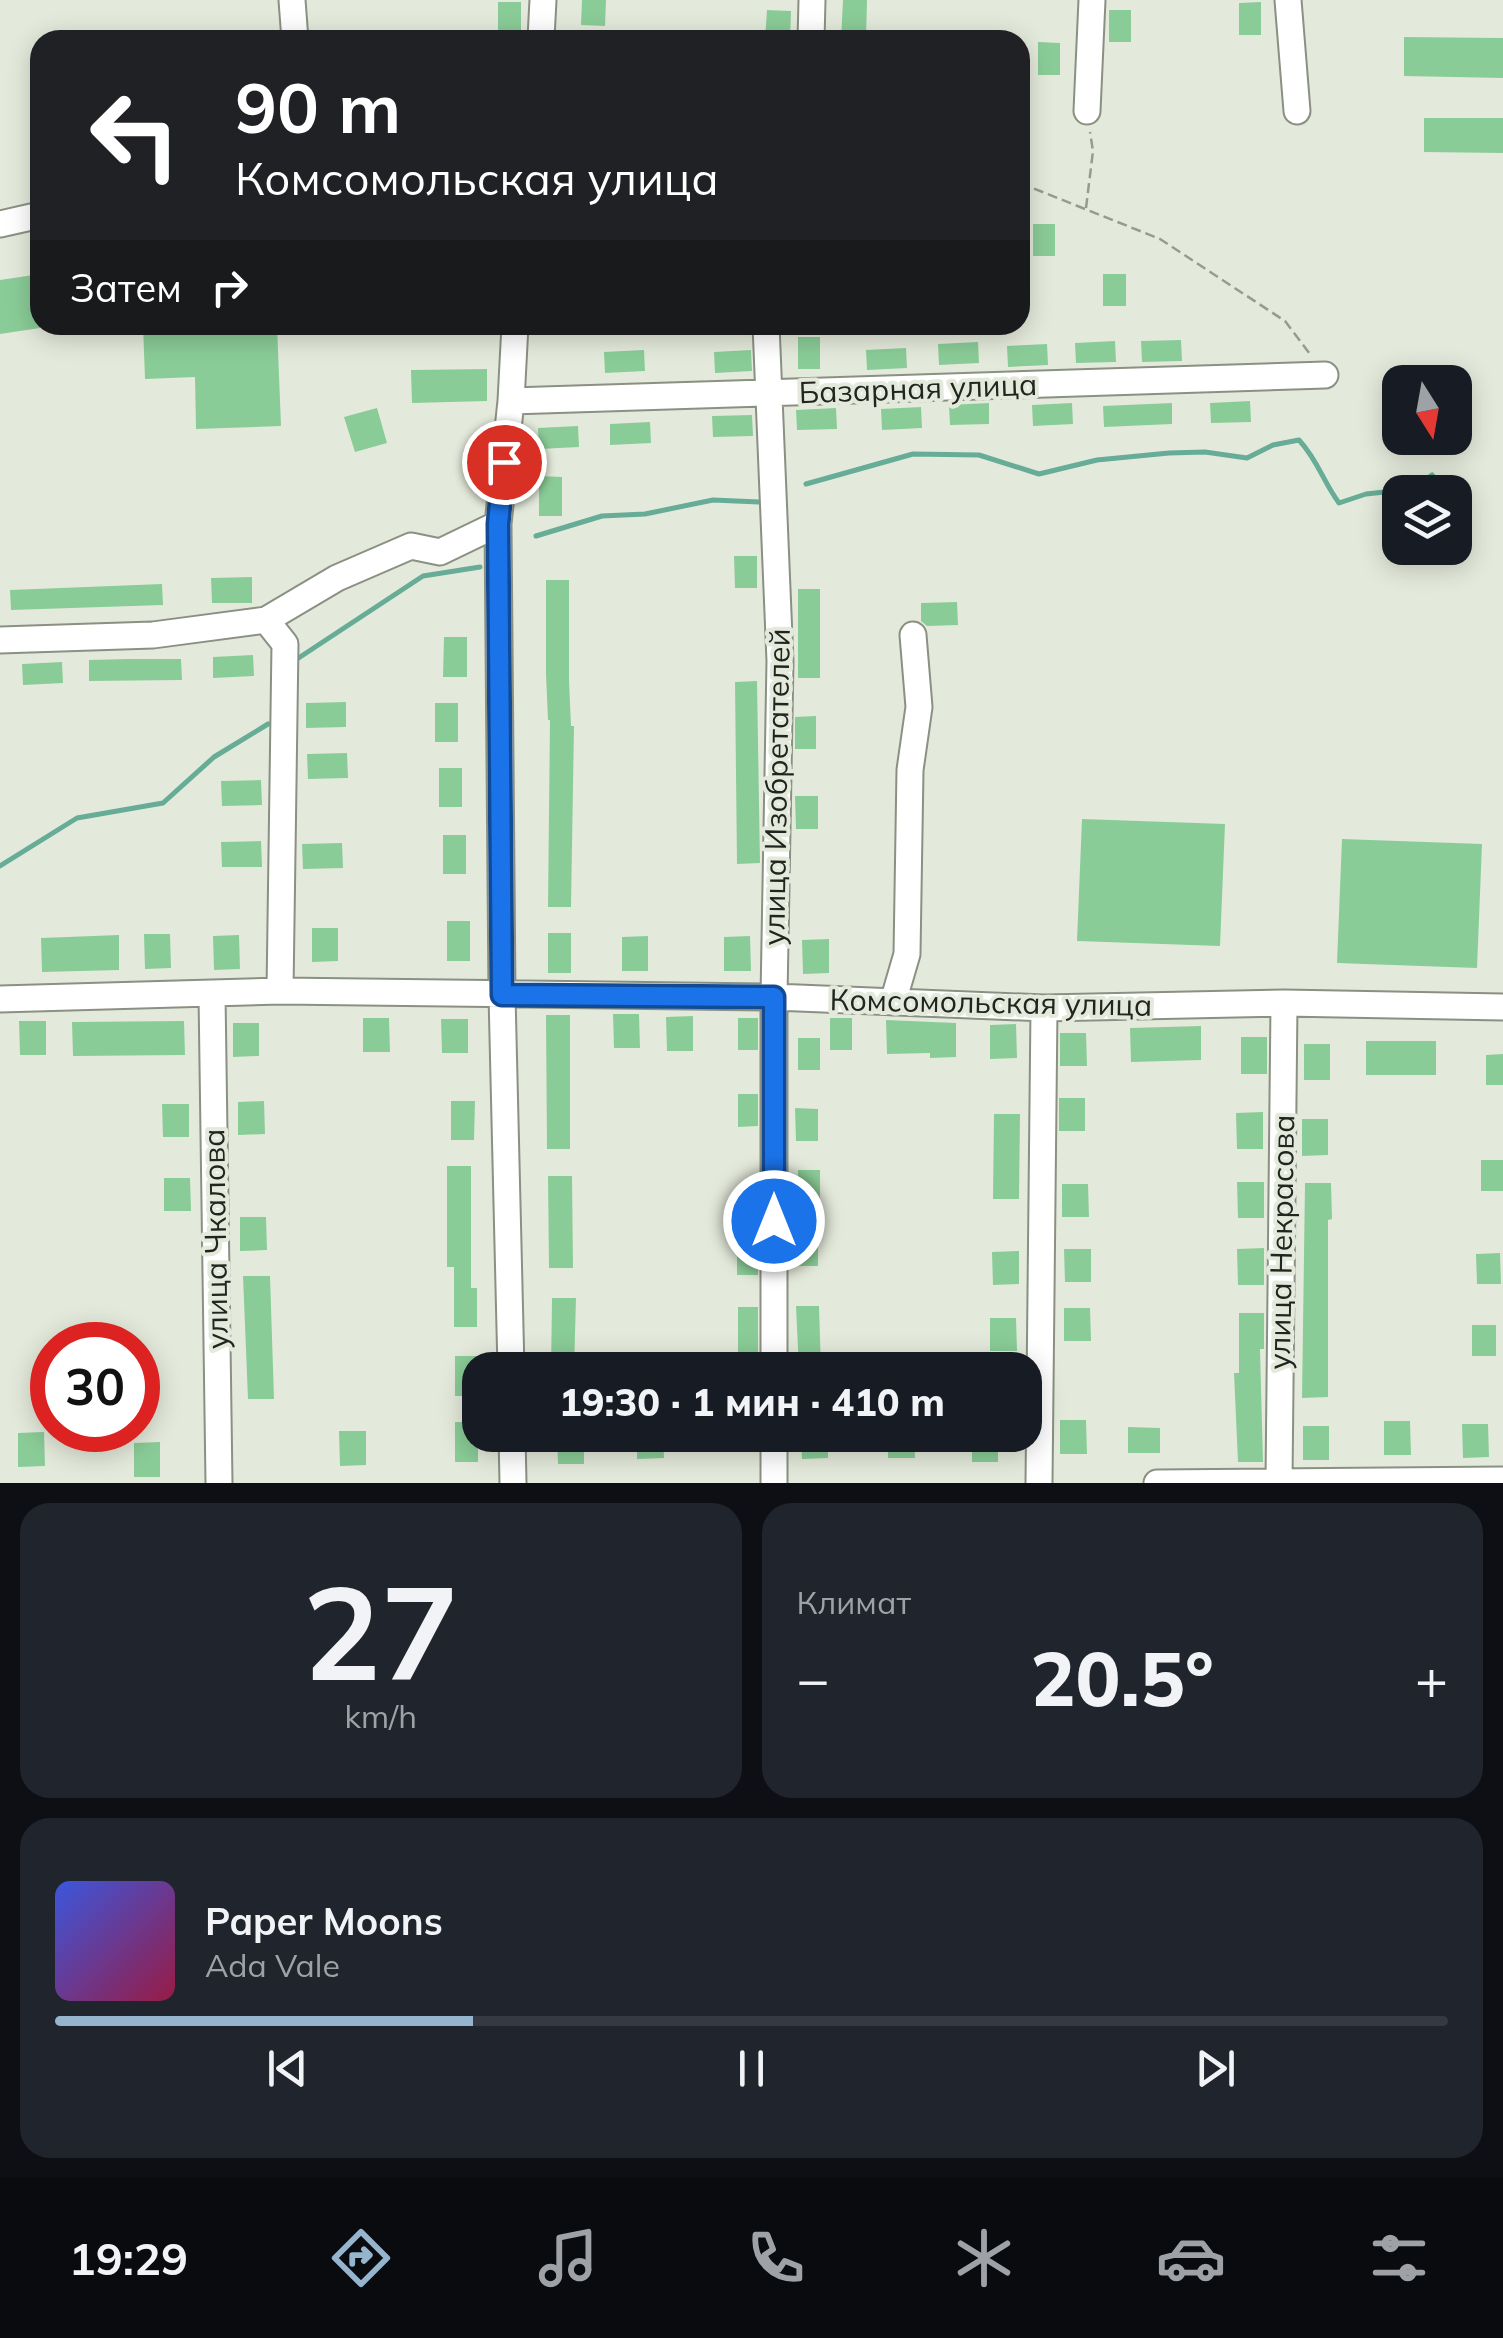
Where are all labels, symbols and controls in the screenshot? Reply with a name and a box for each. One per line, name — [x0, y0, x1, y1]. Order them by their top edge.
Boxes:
text: 90 m — [235, 63, 401, 151]
icon: left — [70, 70, 200, 200]
text: Комсомольская улица — [235, 150, 719, 206]
icon: right — [202, 260, 257, 315]
text: Затем — [70, 264, 182, 312]
street label: Базарная улица — [798, 365, 1038, 411]
north arrow — [1382, 365, 1472, 455]
map controls — [1382, 365, 1472, 565]
pin — [462, 420, 547, 505]
icon: arrive — [477, 435, 532, 490]
button: layers — [1382, 475, 1472, 565]
street label: улица Изобретателей — [754, 628, 798, 946]
street label: Комсомольская улица — [829, 980, 1153, 1024]
street label: улица Некрасова — [1260, 1114, 1302, 1370]
street label: улица Чкалова — [194, 1128, 236, 1350]
position arrow — [722, 1169, 826, 1273]
speed limit sign: 30 — [30, 1322, 160, 1452]
text: 19:30 · 1 мин · 410 m — [559, 1378, 945, 1426]
text: 27 — [303, 1549, 459, 1713]
text: Климат — [797, 1582, 911, 1622]
text: 20.5° — [1031, 1631, 1214, 1725]
text: − — [797, 1644, 830, 1713]
text: + — [1415, 1644, 1448, 1713]
text: km/h — [345, 1696, 417, 1736]
text: Paper Moons — [205, 1897, 443, 1945]
text: Ada Vale — [205, 1945, 340, 1985]
icon: previous — [260, 2041, 315, 2096]
icon: pause — [724, 2041, 779, 2096]
icon: next — [1188, 2041, 1243, 2096]
icon: directions — [326, 2223, 396, 2293]
icon: music — [533, 2223, 603, 2293]
icon: phone — [741, 2223, 811, 2293]
icon: climate — [949, 2223, 1019, 2293]
icon: car — [1156, 2223, 1226, 2293]
icon: filters — [1364, 2223, 1434, 2293]
text: 19:29 — [69, 2230, 188, 2286]

